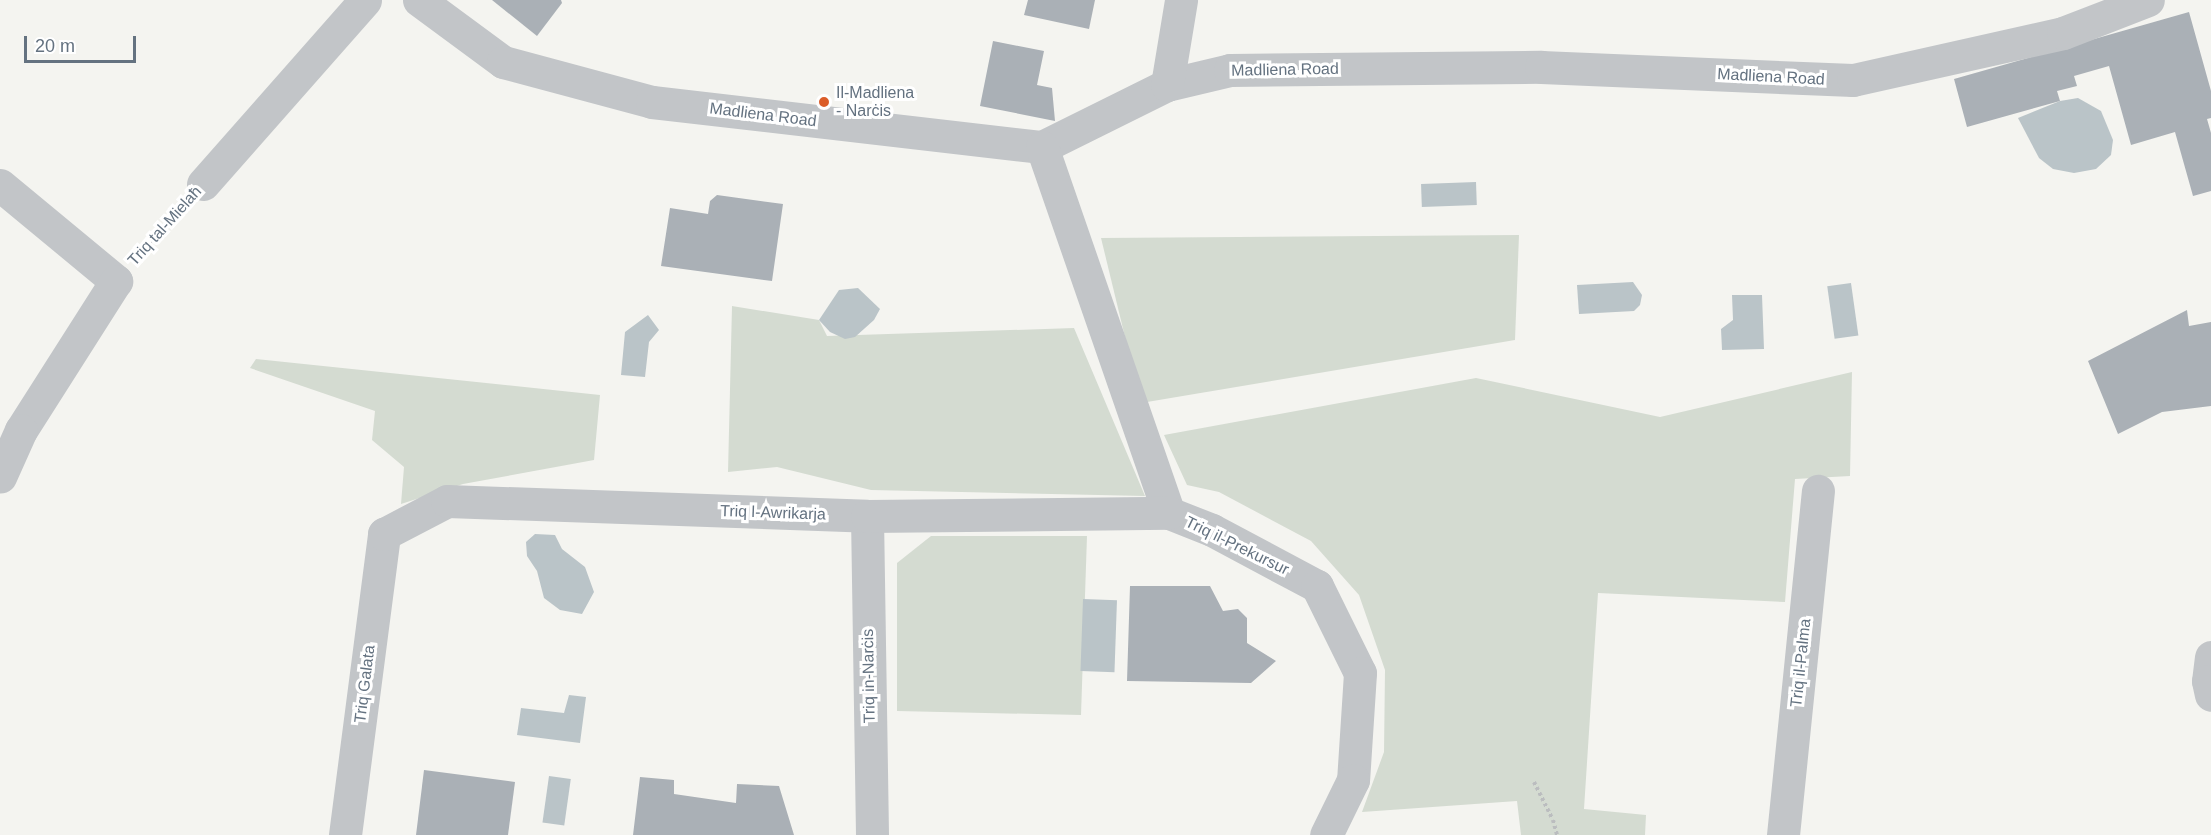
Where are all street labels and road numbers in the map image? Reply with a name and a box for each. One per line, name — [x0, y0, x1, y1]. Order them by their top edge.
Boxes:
street label: Madliena Road — [1231, 59, 1339, 81]
street label: Madliena Road — [1717, 65, 1825, 89]
street label: Madliena Road — [708, 99, 818, 131]
street label: Triq tal-Mielaħ — [124, 182, 206, 270]
street label: Triq l-Awrikarja — [720, 502, 826, 524]
street label: Triq il-Prekursur — [1182, 513, 1292, 579]
street label: Triq il-Palma — [1787, 618, 1815, 708]
street label: Triq in-Narċis — [859, 629, 879, 723]
street label: Triq Galata — [351, 644, 379, 724]

